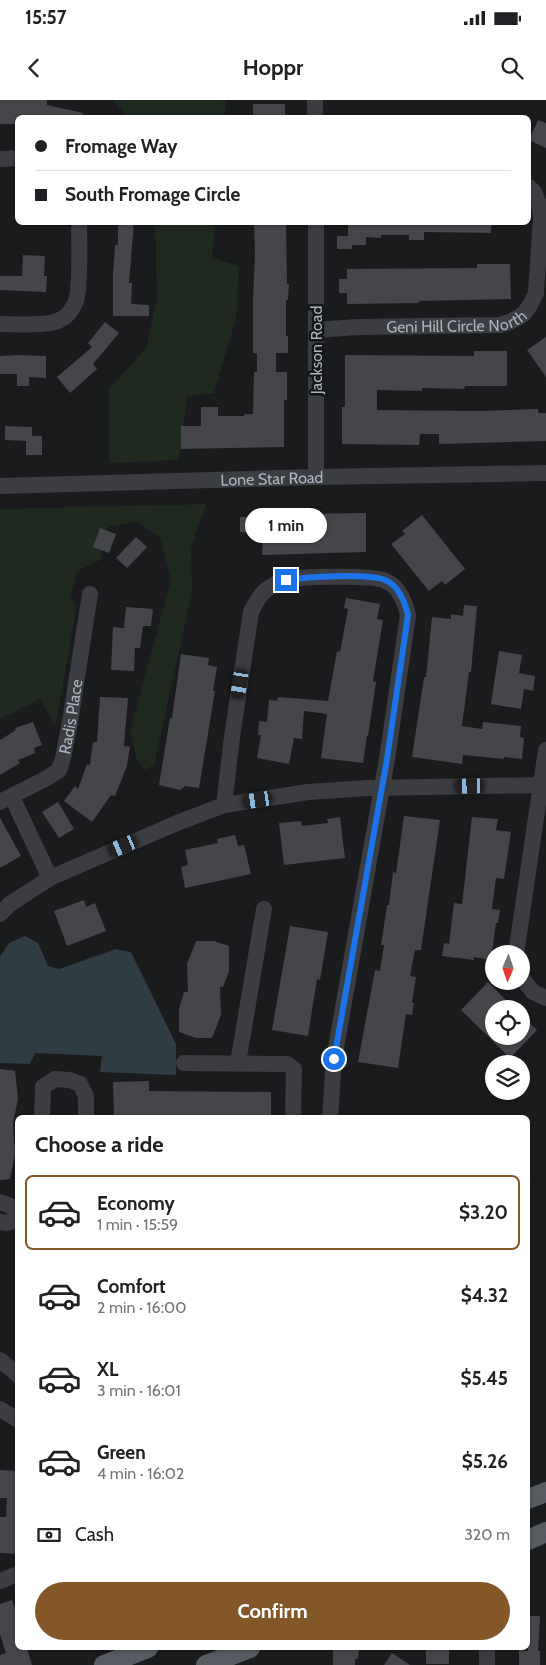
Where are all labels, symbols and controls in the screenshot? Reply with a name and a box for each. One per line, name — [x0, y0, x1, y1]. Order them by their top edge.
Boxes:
text: 15:57 — [25, 6, 66, 29]
icon: back — [20, 54, 48, 82]
text: Hoppr — [243, 54, 303, 81]
icon: search — [498, 54, 526, 82]
text: Fromage Way — [65, 135, 178, 158]
text: South Fromage Circle — [65, 183, 240, 206]
street label: Jackson Road — [307, 306, 326, 395]
street label: Geni Hill Circle North — [386, 306, 531, 337]
street label: Lone Star Road — [220, 468, 324, 490]
callout: 1 min — [245, 508, 327, 542]
text: 1 min — [268, 516, 304, 535]
route end — [275, 569, 297, 591]
car — [230, 668, 249, 700]
street label: Radis Place — [55, 678, 87, 756]
car — [454, 778, 485, 794]
car — [242, 790, 273, 810]
car — [106, 833, 139, 859]
north arrow — [485, 945, 530, 990]
map controls — [485, 945, 530, 1100]
button: locate — [485, 1000, 530, 1045]
route start — [323, 1048, 345, 1070]
button: layers — [485, 1055, 530, 1100]
text: Choose a ride — [35, 1131, 164, 1158]
icon: car — [37, 1190, 82, 1235]
text: Economy — [97, 1192, 175, 1215]
text: $3.20 — [459, 1201, 508, 1224]
text: 1 min · 15:59 — [97, 1215, 178, 1234]
icon: car — [37, 1273, 82, 1318]
text: Comfort — [97, 1275, 166, 1298]
text: $4.32 — [461, 1284, 508, 1307]
text: 2 min · 16:00 — [97, 1298, 186, 1317]
icon: car — [37, 1356, 82, 1401]
text: XL — [97, 1358, 118, 1381]
text: $5.45 — [461, 1367, 508, 1390]
text: 3 min · 16:01 — [97, 1381, 181, 1400]
icon: car — [37, 1439, 82, 1484]
text: Green — [97, 1441, 146, 1464]
text: $5.26 — [462, 1450, 508, 1473]
text: 4 min · 16:02 — [97, 1464, 184, 1483]
icon: cash — [35, 1521, 63, 1549]
text: Cash — [75, 1523, 114, 1546]
text: 320 m — [464, 1525, 510, 1544]
button: Confirm — [35, 1582, 510, 1640]

